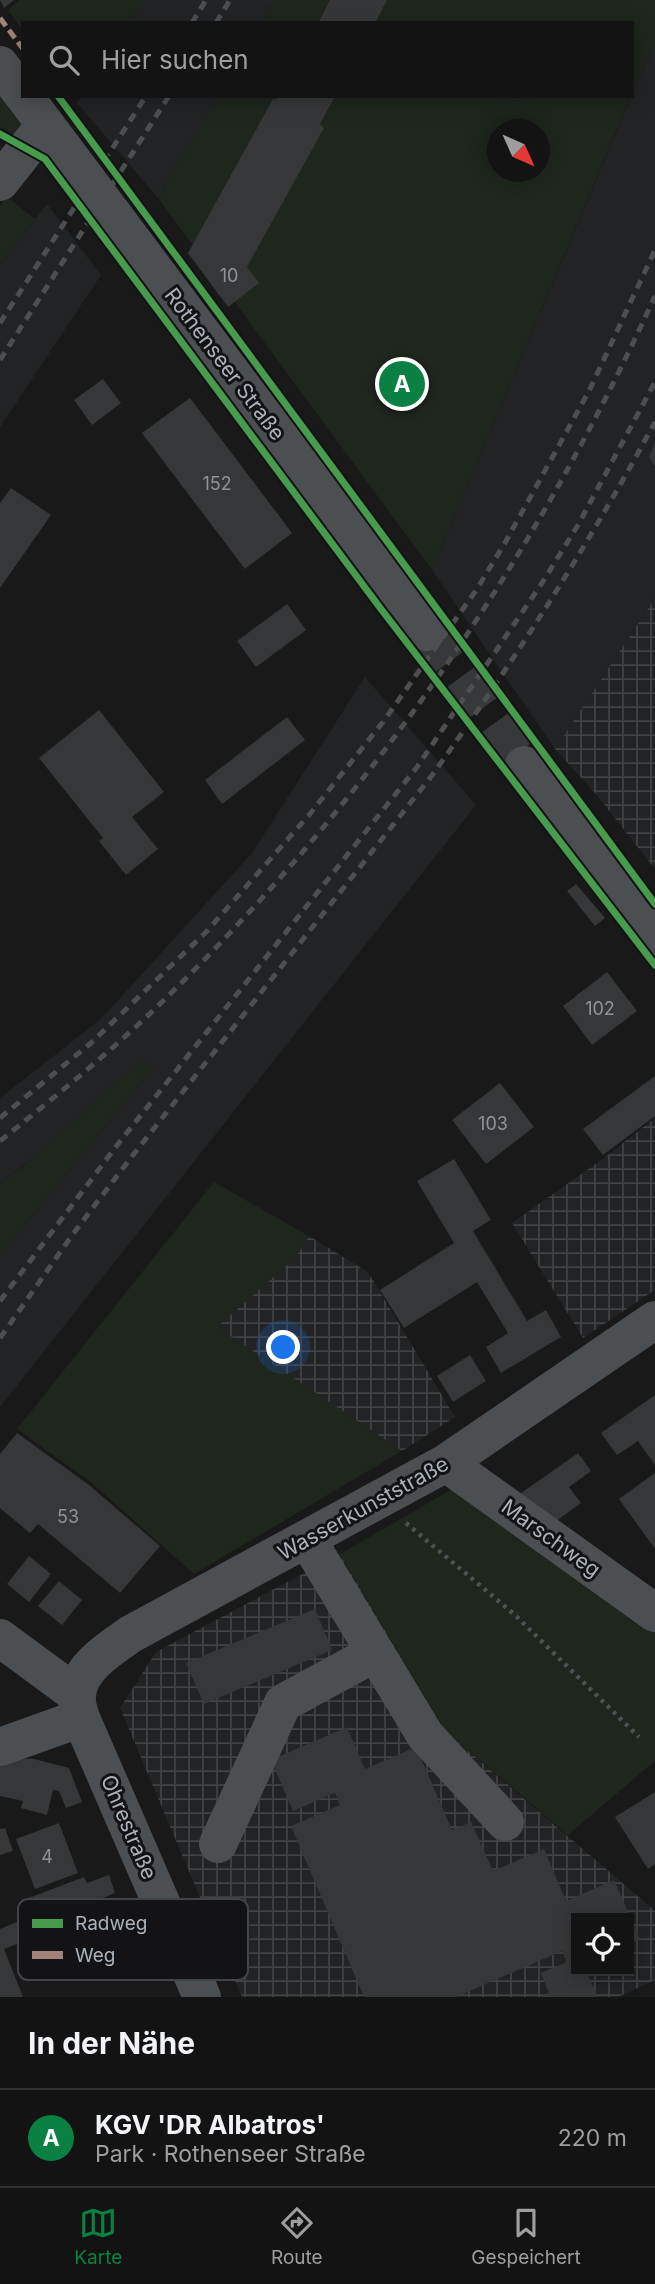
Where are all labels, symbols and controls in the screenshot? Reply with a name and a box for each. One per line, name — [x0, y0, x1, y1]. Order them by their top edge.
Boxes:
search box — [21, 21, 634, 98]
icon: search — [45, 41, 83, 79]
text: Hier suchen — [101, 44, 249, 75]
north arrow — [487, 119, 550, 182]
house number: 10 — [220, 265, 238, 286]
street label: Rothenseer Straße — [160, 283, 290, 445]
pin: A — [379, 358, 425, 410]
house number: 152 — [202, 473, 232, 494]
house number: 102 — [585, 998, 615, 1019]
house number: 103 — [478, 1113, 508, 1134]
your location — [266, 1330, 300, 1364]
street label: Wasserkunststraße — [273, 1451, 453, 1565]
street label: Marschweg — [497, 1494, 605, 1582]
house number: 53 — [57, 1506, 79, 1527]
street label: Ohrestraße — [96, 1771, 162, 1883]
house number: 4 — [41, 1846, 53, 1867]
legend — [18, 1899, 248, 1980]
text: Radweg — [75, 1912, 147, 1935]
map controls — [571, 1913, 634, 1976]
button: locate — [571, 1913, 634, 1976]
text: Weg — [75, 1944, 116, 1967]
text: In der Nähe — [28, 2025, 195, 2061]
text: KGV 'DR Albatros' — [95, 2109, 325, 2140]
text: A — [42, 2124, 60, 2152]
text: 220 m — [558, 2124, 627, 2152]
text: Park · Rothenseer Straße — [95, 2140, 366, 2168]
tab: Karte — [74, 2204, 122, 2269]
tab: Route — [271, 2204, 323, 2269]
tab: Gespeichert — [471, 2204, 581, 2269]

